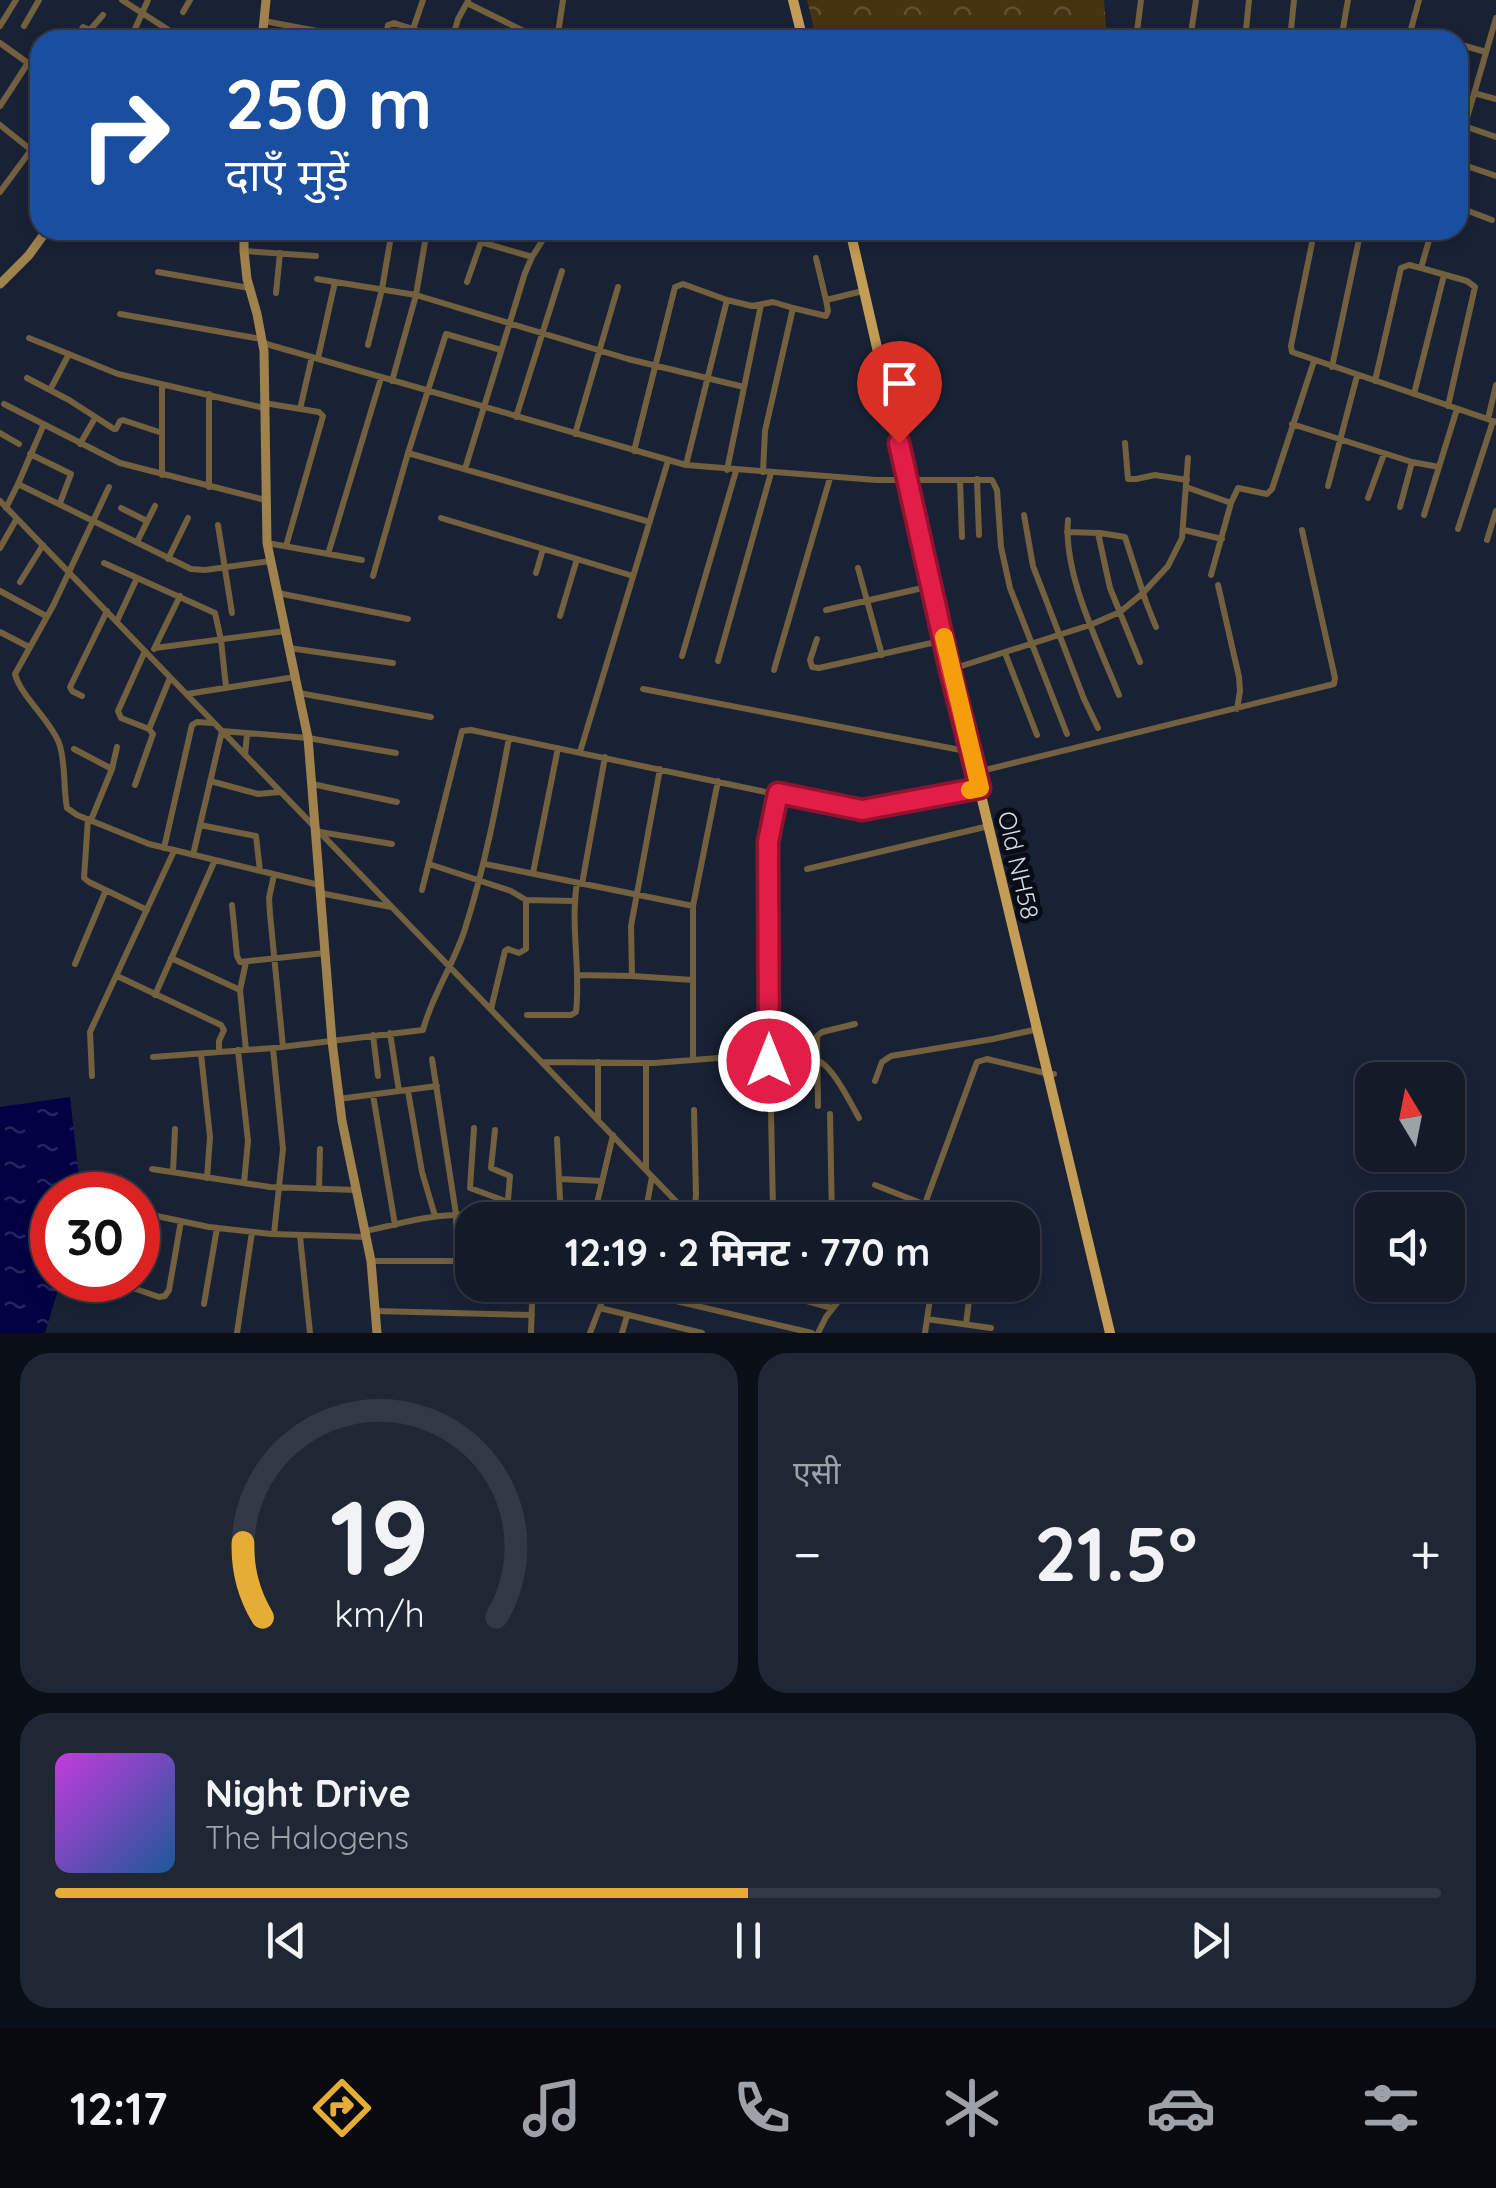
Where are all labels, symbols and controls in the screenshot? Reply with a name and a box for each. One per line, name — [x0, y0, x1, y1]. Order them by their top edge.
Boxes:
text: 250 m — [225, 59, 432, 147]
icon: right — [60, 70, 190, 200]
text: दाएँ मुड़ें — [225, 146, 349, 202]
pin — [857, 341, 942, 444]
icon: arrive — [872, 356, 927, 411]
street label: Old NH58 — [992, 808, 1046, 922]
position arrow — [717, 1009, 821, 1113]
north arrow — [1355, 1062, 1465, 1172]
map controls — [1355, 1062, 1465, 1302]
speed limit sign: 30 — [30, 1172, 160, 1302]
button: sound — [1355, 1192, 1465, 1302]
text: 12:19 · 2 मिनट · 770 m — [565, 1228, 930, 1276]
text: एसी — [793, 1452, 841, 1492]
text: 19 — [329, 1471, 429, 1601]
text: 21.5° — [1034, 1506, 1197, 1600]
text: − — [793, 1519, 822, 1588]
text: + — [1410, 1519, 1441, 1588]
text: km/h — [334, 1591, 424, 1636]
text: Night Drive — [205, 1769, 411, 1817]
text: The Halogens — [205, 1817, 409, 1857]
icon: previous — [259, 1913, 314, 1968]
icon: pause — [721, 1913, 776, 1968]
icon: next — [1183, 1913, 1238, 1968]
icon: directions — [307, 2073, 377, 2143]
icon: music — [517, 2073, 587, 2143]
icon: phone — [727, 2073, 797, 2143]
icon: climate — [937, 2073, 1007, 2143]
icon: car — [1146, 2073, 1216, 2143]
icon: filters — [1356, 2073, 1426, 2143]
text: 12:17 — [70, 2080, 167, 2136]

